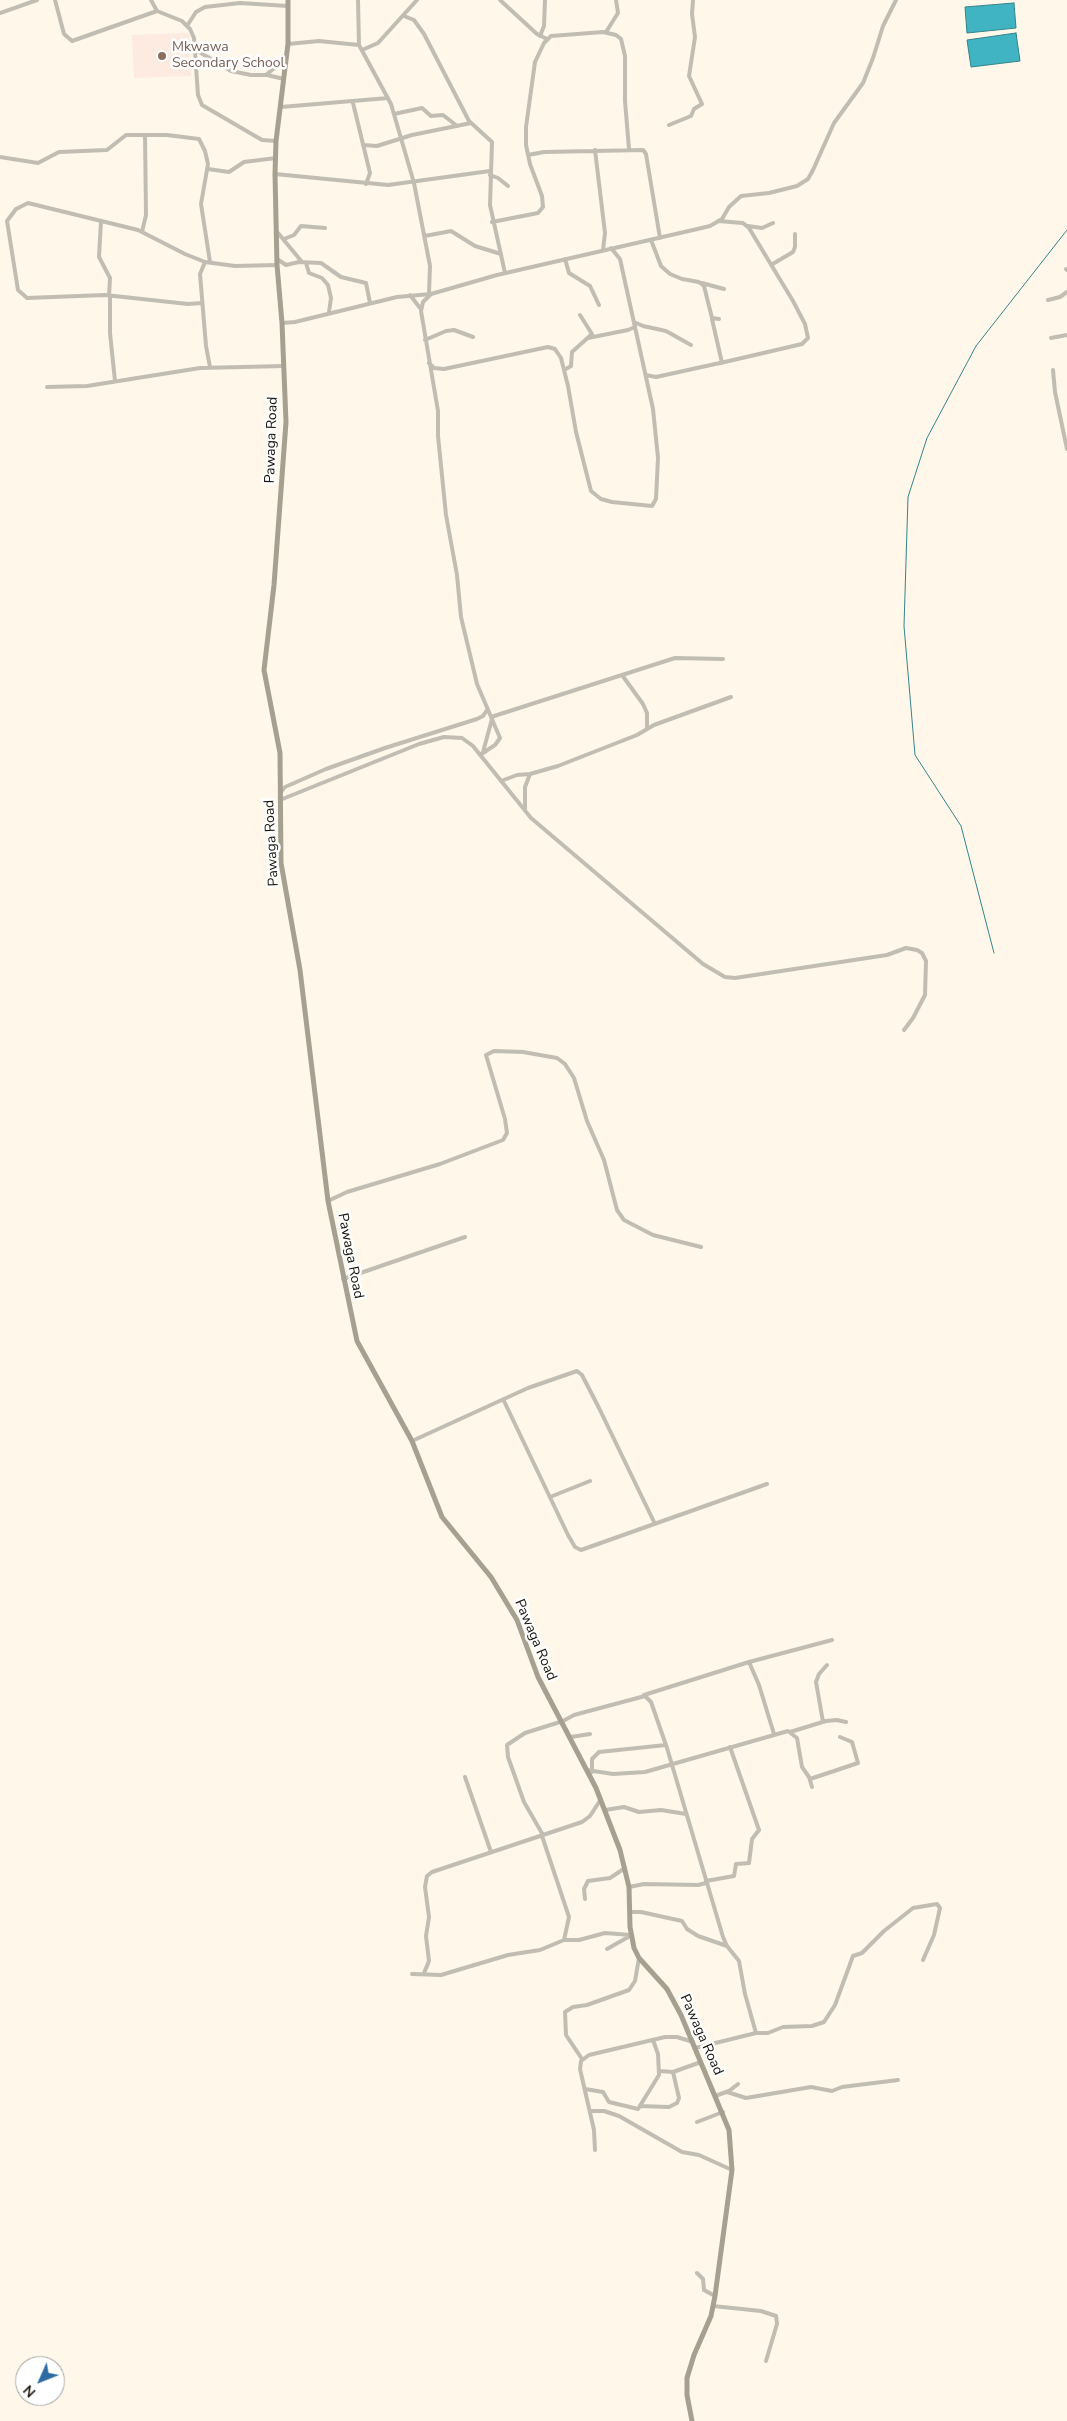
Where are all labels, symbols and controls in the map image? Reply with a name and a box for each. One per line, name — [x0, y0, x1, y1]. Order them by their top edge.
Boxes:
place label: Mkwawa Secondary School — [172, 40, 285, 72]
marker: Mkwawa Secondary School — [156, 50, 168, 62]
street label: Pawaga Road — [262, 396, 282, 484]
street label: Pawaga Road — [261, 799, 283, 887]
street label: Pawaga Road — [333, 1212, 367, 1300]
street label: Pawaga Road — [510, 1597, 560, 1683]
street label: Pawaga Road — [676, 1992, 726, 2078]
north arrow — [15, 2356, 65, 2406]
text: N — [19, 2381, 40, 2401]

